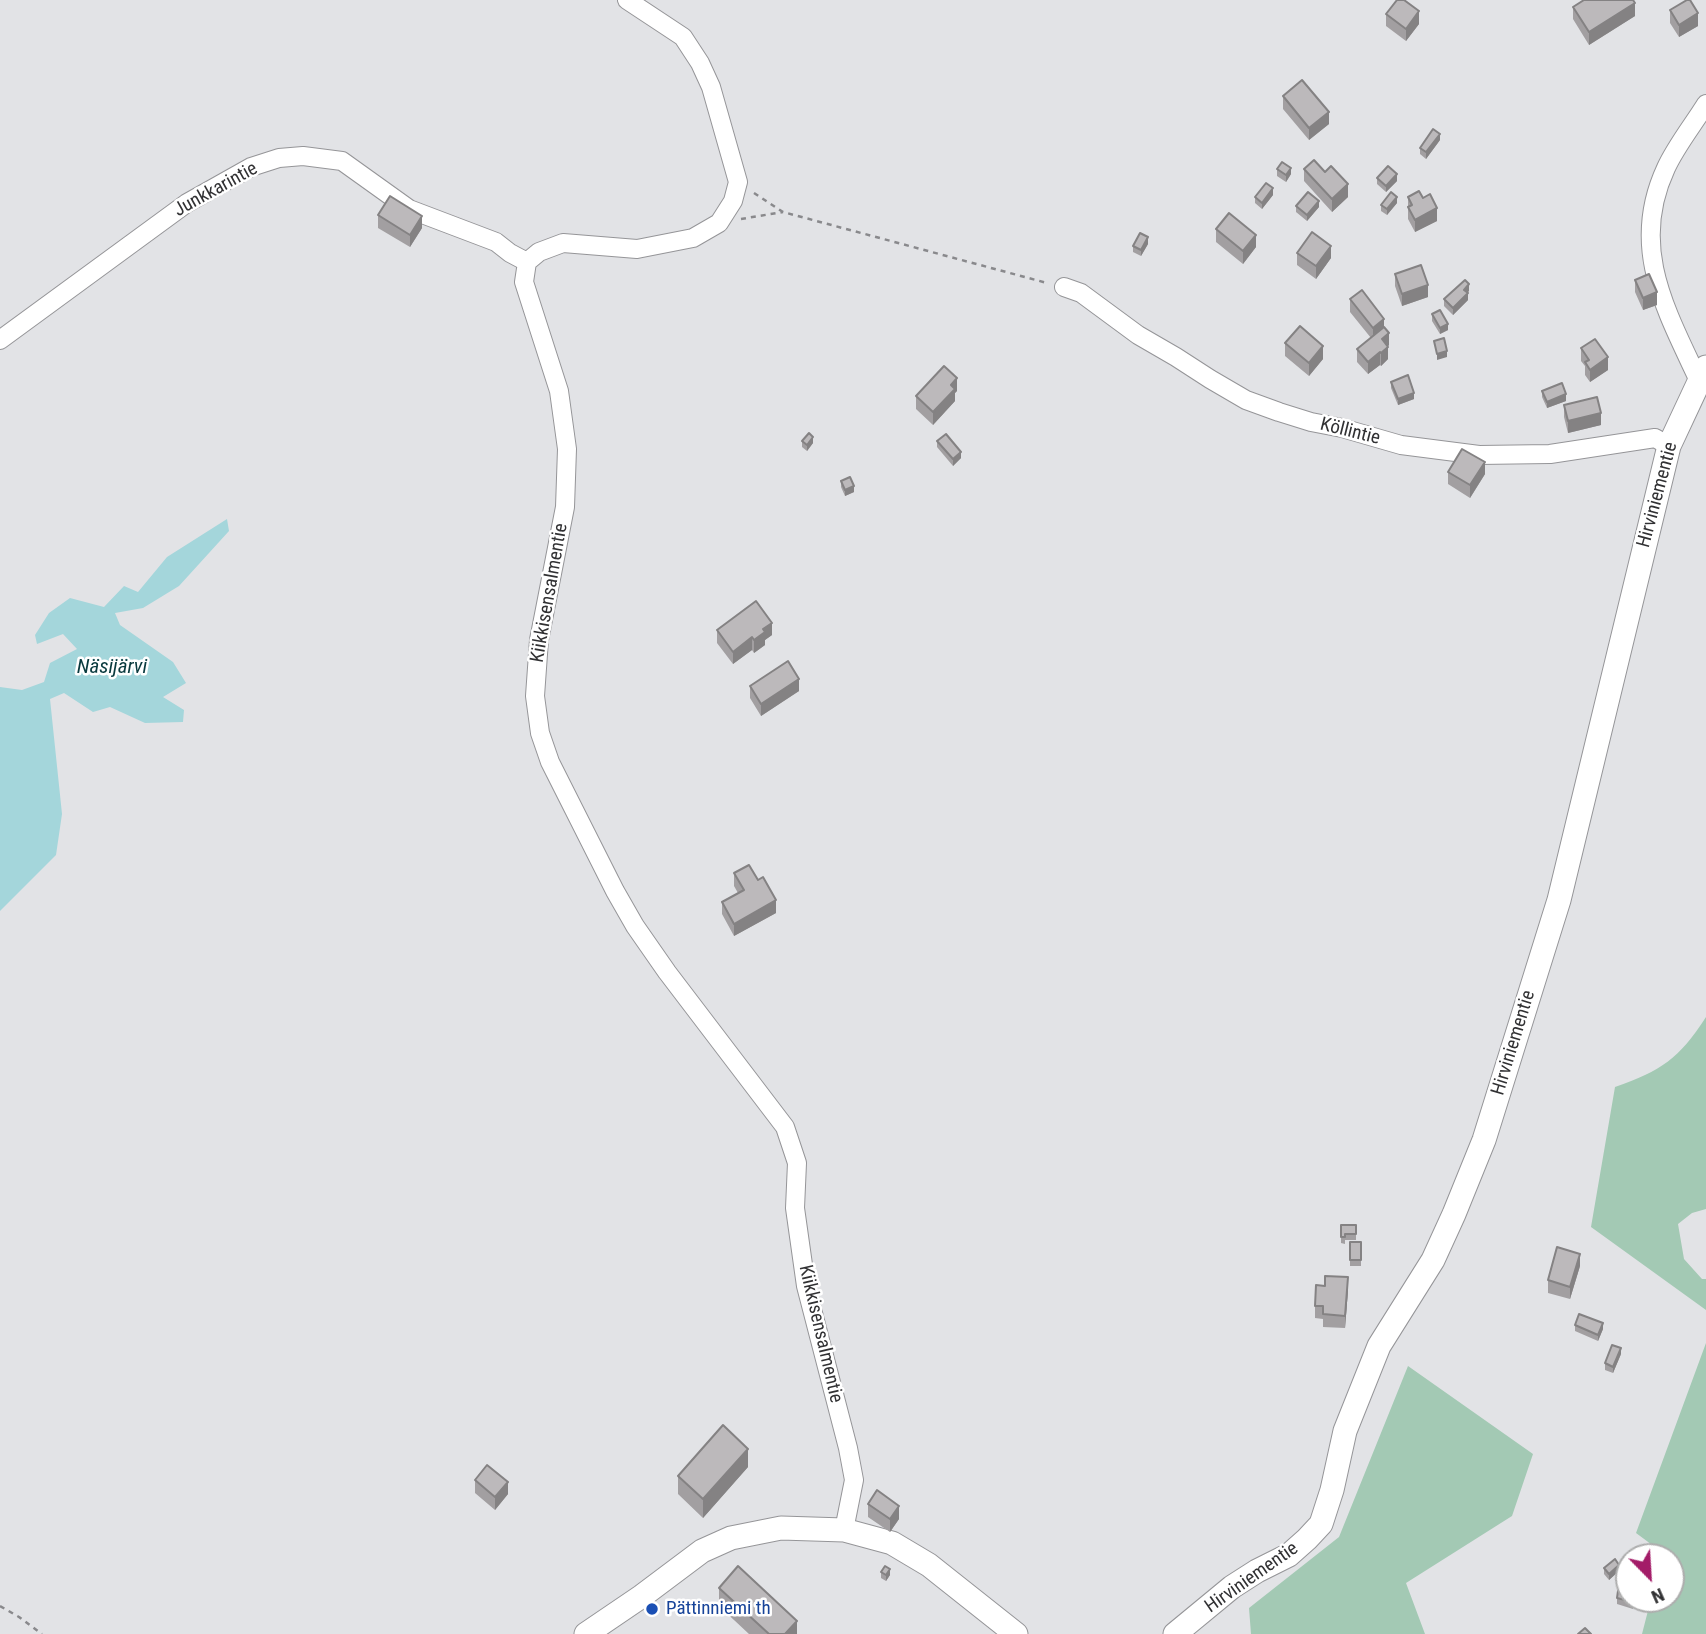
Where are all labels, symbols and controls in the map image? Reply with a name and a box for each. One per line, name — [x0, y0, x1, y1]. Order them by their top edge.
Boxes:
street label: Junkkarintie — [170, 158, 262, 222]
street label: Köllintie — [1318, 414, 1382, 450]
street label: Hirviniementie — [1633, 440, 1683, 550]
street label: Kiikkisensalmentie — [527, 522, 573, 664]
water label: Näsijärvi — [77, 655, 147, 681]
street label: Hirviniementie — [1487, 988, 1541, 1098]
street label: Kiikkisensalmentie — [793, 1263, 847, 1405]
street label: Hirviniementie — [1201, 1538, 1303, 1618]
north arrow — [1615, 1543, 1685, 1613]
text: N — [1648, 1583, 1668, 1609]
place label: Pättinniemi th — [666, 1598, 771, 1620]
marker: Pättinniemi th — [644, 1601, 660, 1617]

